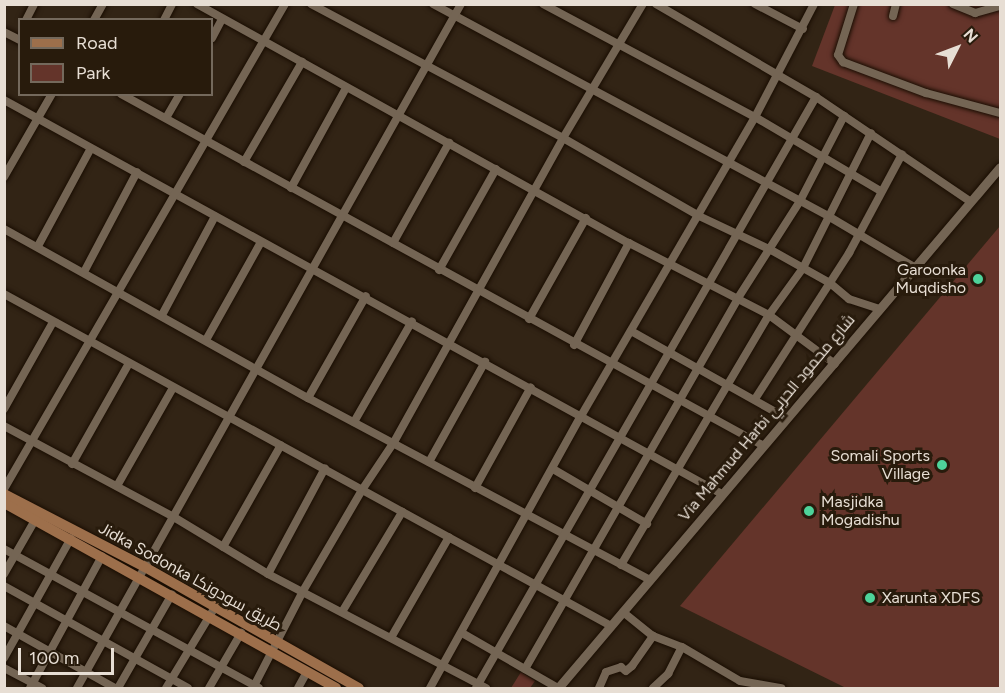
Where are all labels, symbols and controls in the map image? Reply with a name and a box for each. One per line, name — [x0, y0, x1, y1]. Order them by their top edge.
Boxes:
legend — [18, 18, 213, 96]
north arrow — [927, 18, 987, 78]
text: N — [960, 25, 982, 47]
text: Road — [76, 32, 117, 54]
text: Park — [76, 62, 110, 84]
place label: Garoonka Muqdisho — [896, 260, 966, 298]
marker: Garoonka Muqdisho — [971, 272, 985, 286]
street label: Via Mahmud Harbi شارع محمود الحربي — [675, 311, 859, 525]
place label: Somali Sports Village — [830, 446, 930, 484]
marker: Somali Sports Village — [935, 458, 949, 472]
place label: Masjidka Mogadishu — [821, 492, 900, 530]
marker: Masjidka Mogadishu — [802, 504, 816, 518]
street label: Jidka Sodonka طريق سودونكا — [95, 519, 285, 635]
place label: Xarunta XDFS — [882, 588, 980, 608]
marker: Xarunta XDFS — [863, 591, 877, 605]
scale bar — [21, 636, 117, 674]
text: 100 m — [29, 647, 79, 669]

